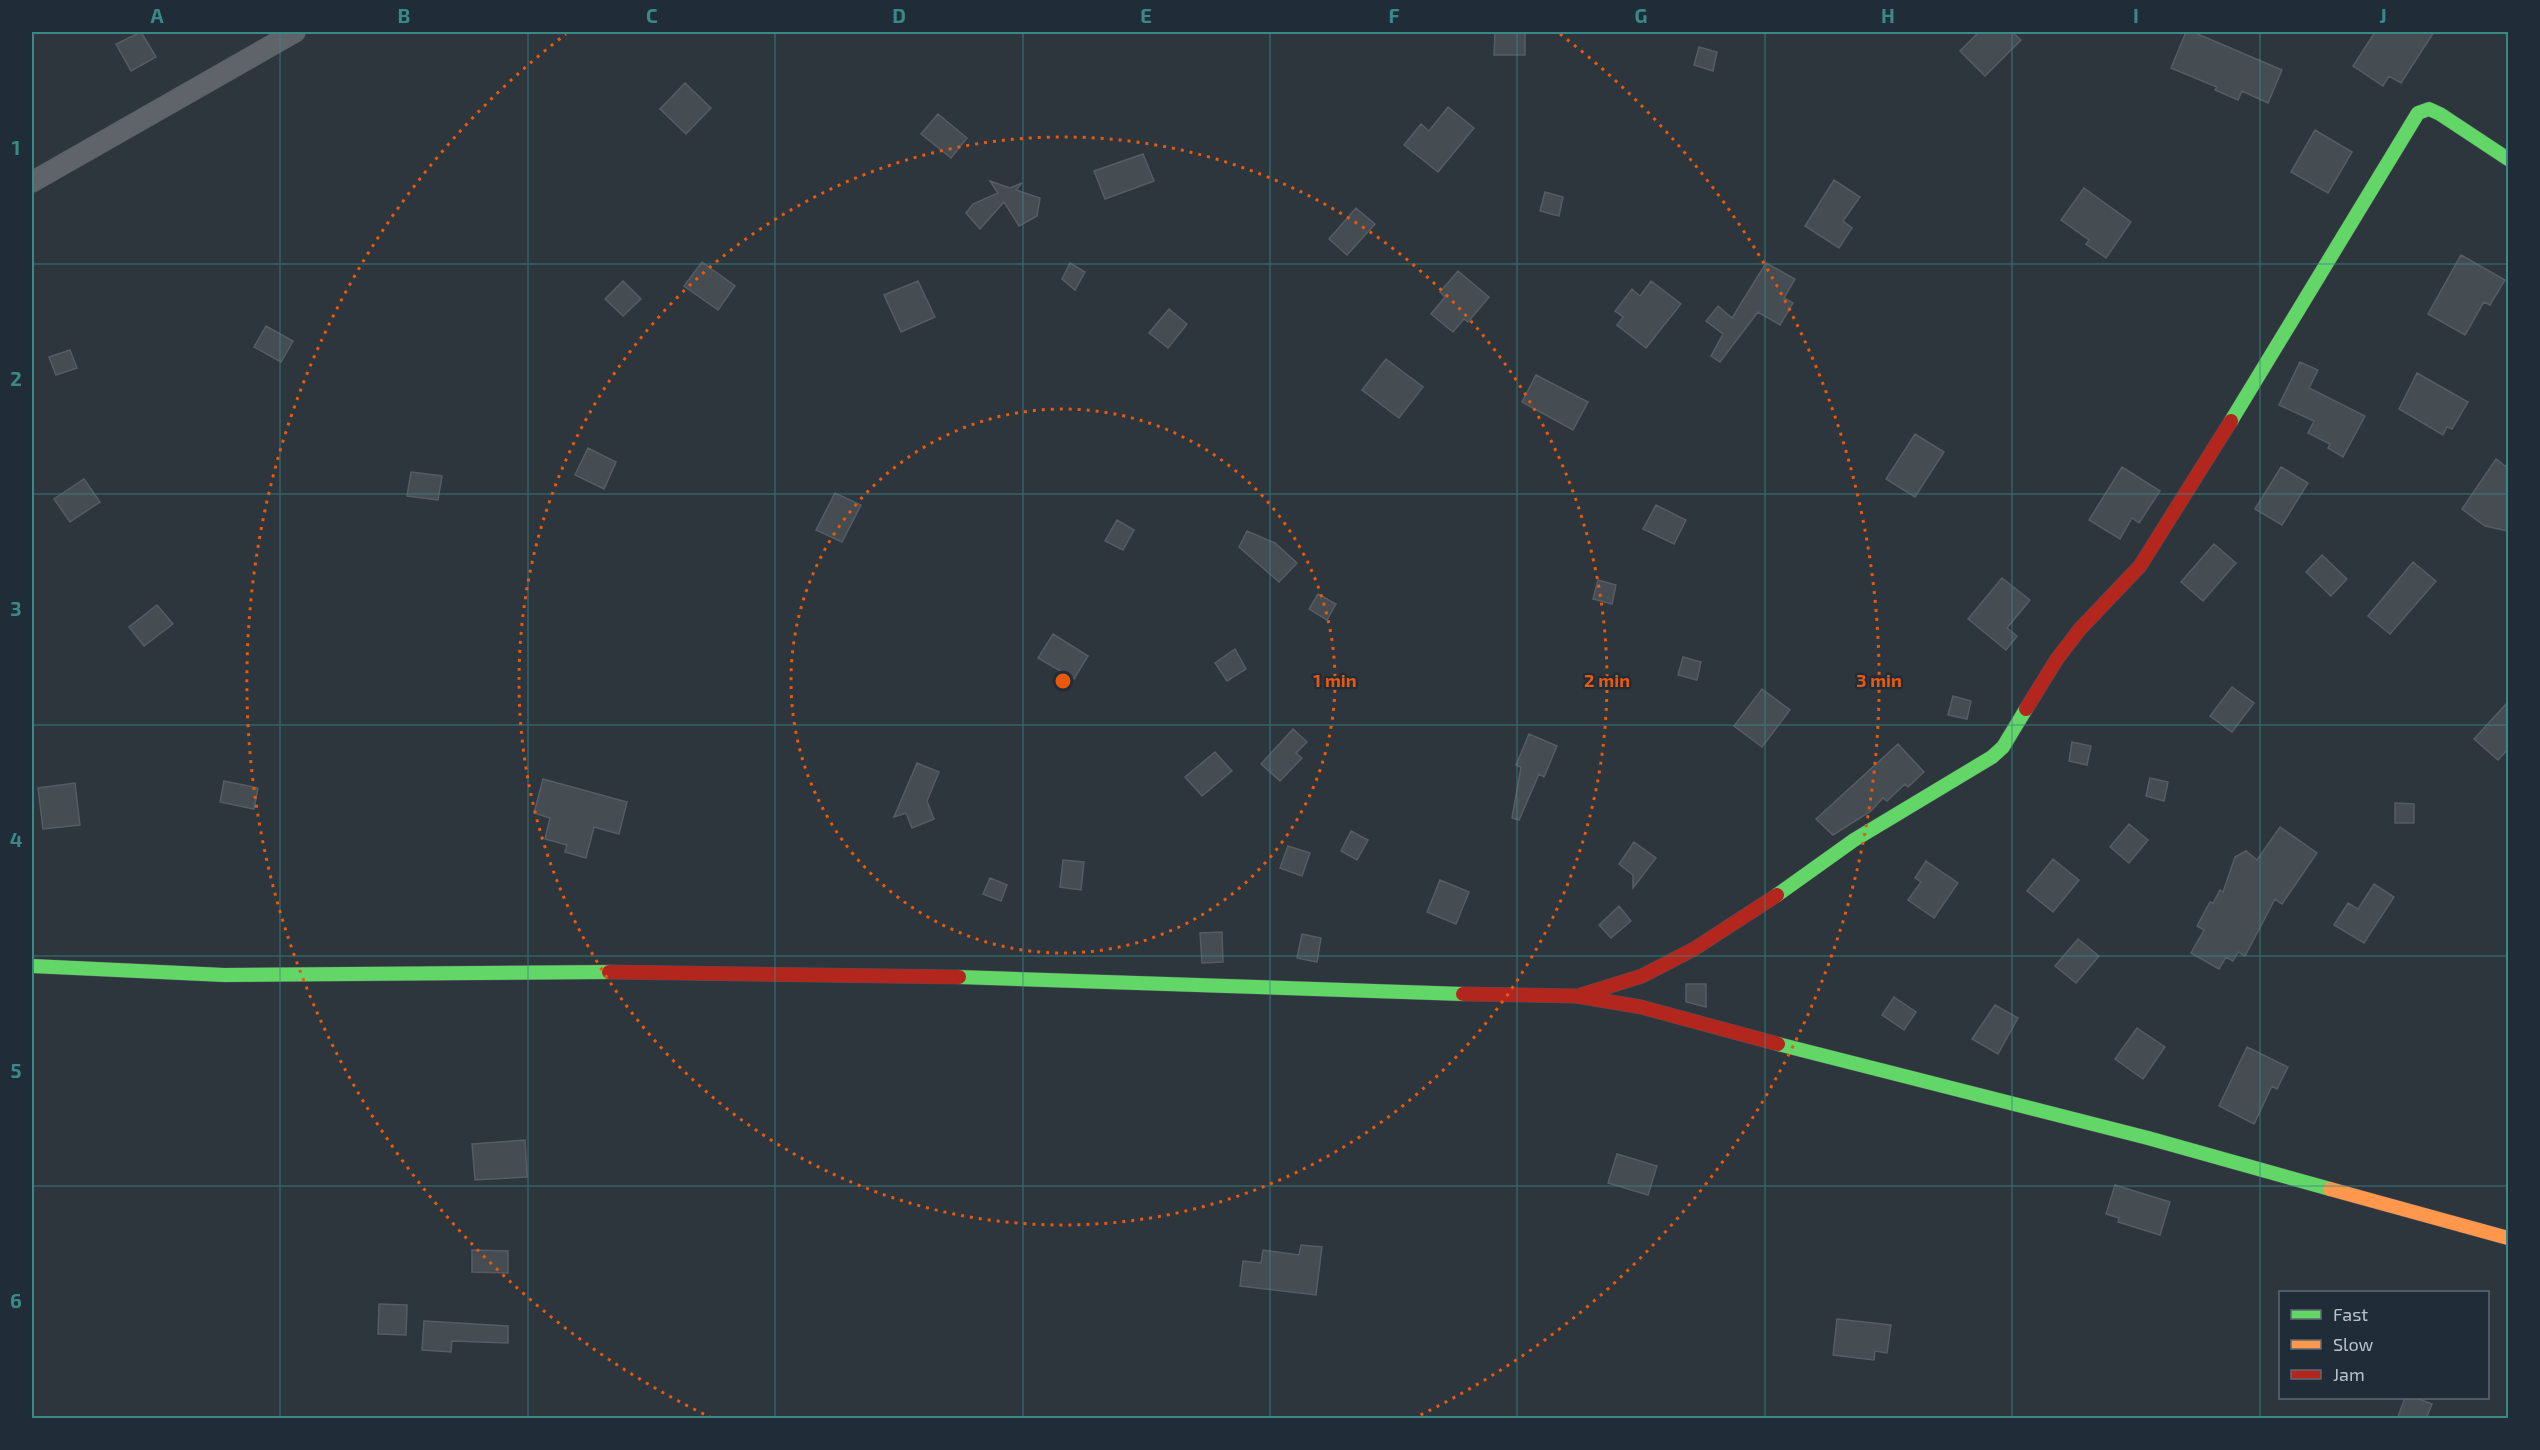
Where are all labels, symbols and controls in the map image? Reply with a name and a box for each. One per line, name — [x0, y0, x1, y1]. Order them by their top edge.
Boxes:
text: A — [150, 3, 164, 27]
text: B — [398, 3, 410, 27]
text: C — [646, 3, 658, 27]
text: D — [892, 3, 906, 27]
text: E — [1140, 3, 1152, 27]
text: F — [1388, 3, 1400, 27]
text: G — [1635, 3, 1647, 27]
text: H — [1881, 3, 1895, 27]
text: I — [2133, 3, 2139, 27]
text: J — [2379, 3, 2387, 27]
text: 1 — [12, 135, 20, 159]
text: 2 — [10, 366, 22, 390]
text: 3 — [10, 596, 22, 620]
text: 1 min — [1313, 669, 1357, 691]
text: 2 min — [1584, 669, 1630, 691]
text: 3 min — [1856, 669, 1902, 691]
centre of rings — [1053, 671, 1073, 691]
text: 4 — [10, 827, 23, 851]
text: 5 — [10, 1058, 22, 1082]
text: 6 — [10, 1288, 22, 1312]
legend — [2279, 1291, 2489, 1399]
text: Fast — [2333, 1303, 2368, 1325]
text: Slow — [2333, 1333, 2374, 1355]
text: Jam — [2333, 1363, 2365, 1385]

